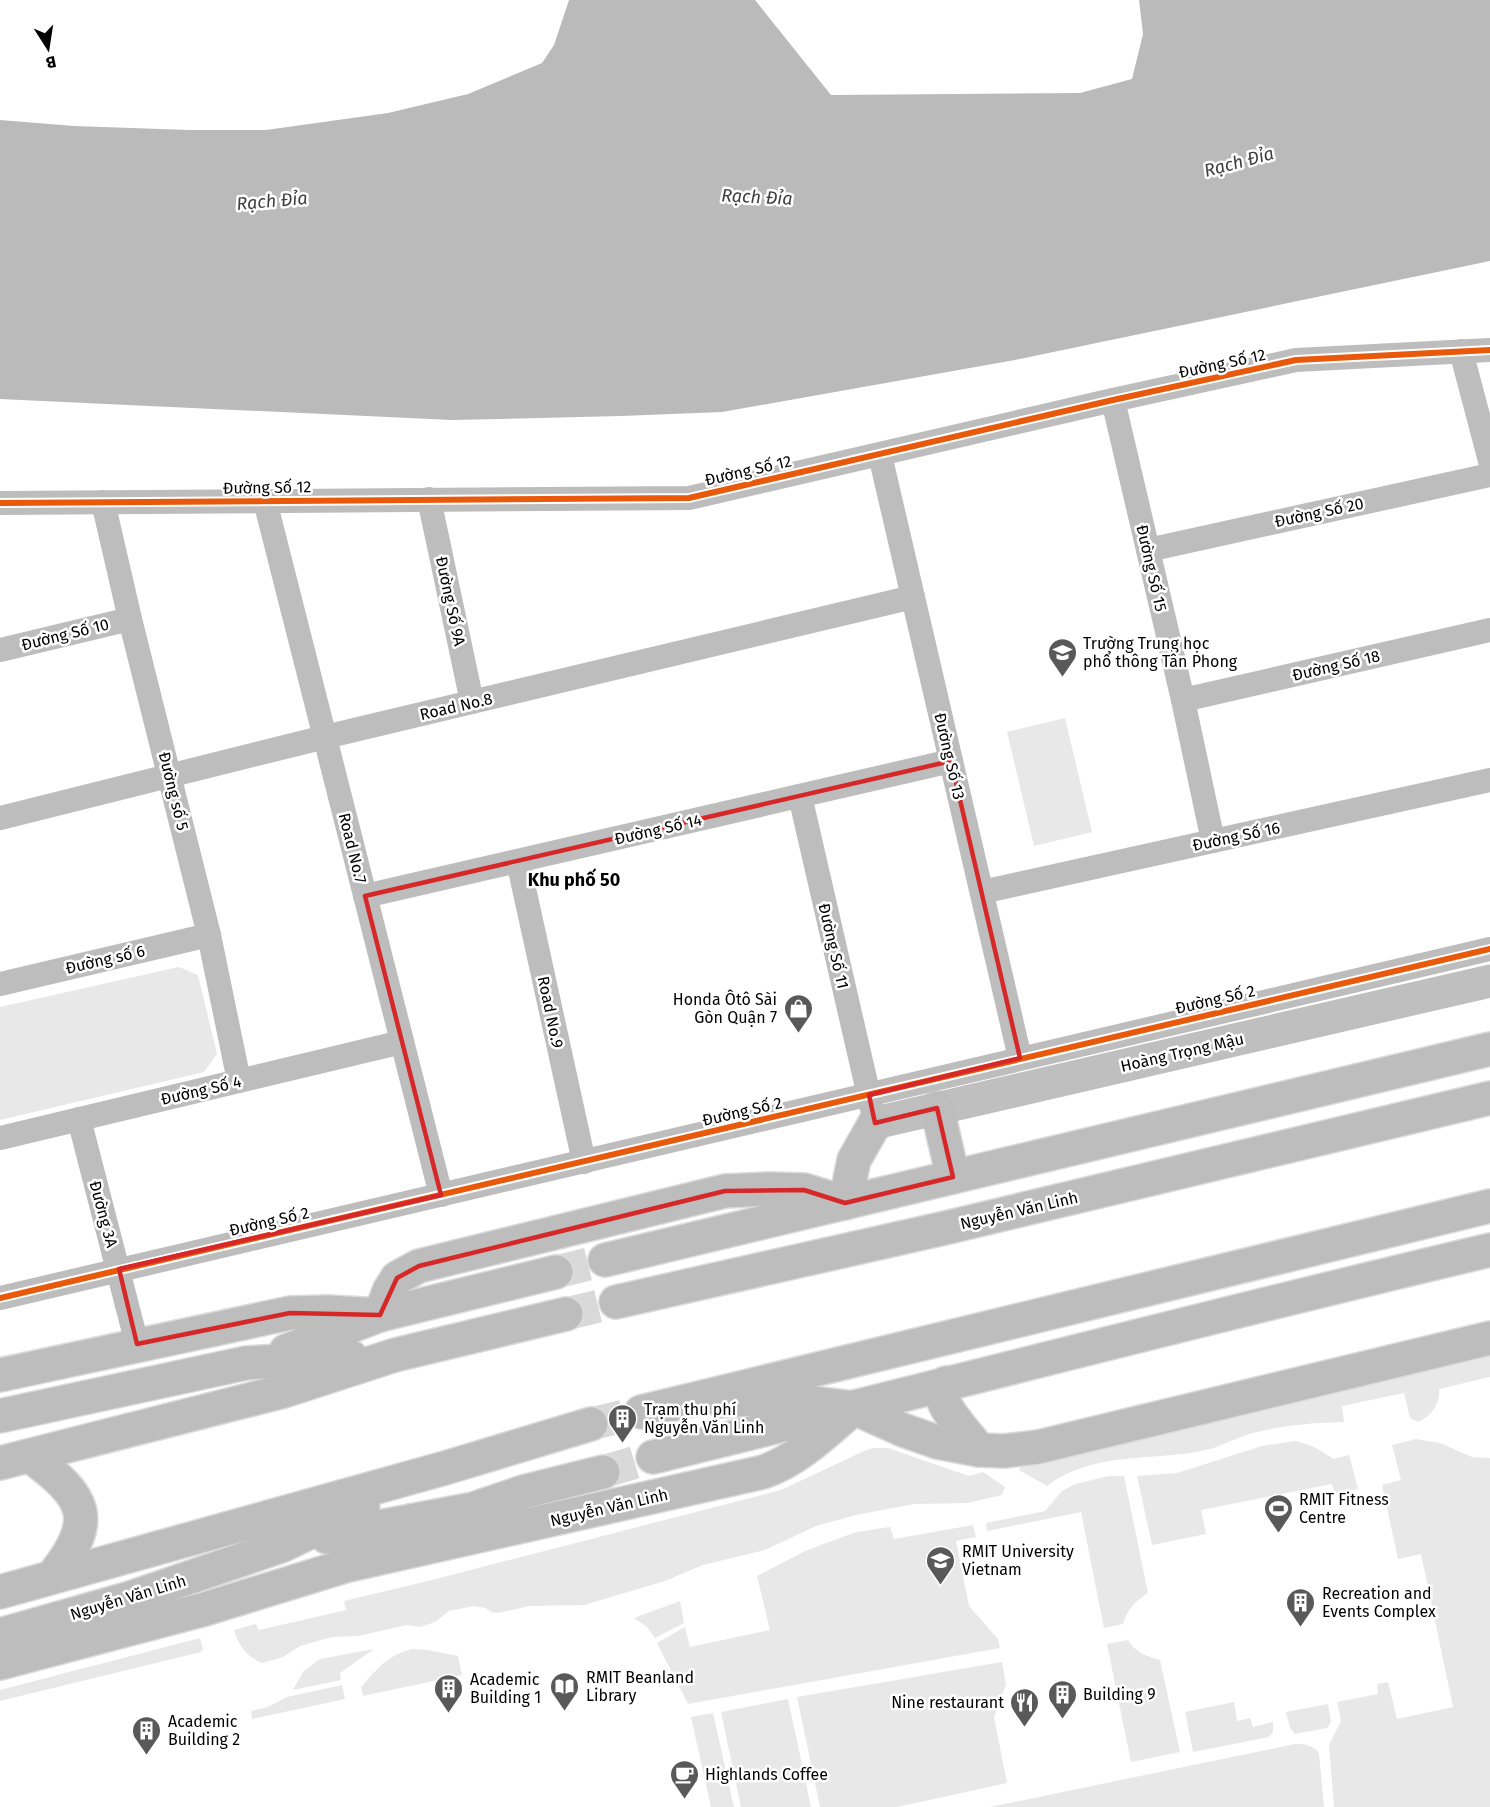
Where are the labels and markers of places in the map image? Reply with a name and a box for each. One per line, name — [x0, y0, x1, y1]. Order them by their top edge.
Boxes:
place label: Trường Trung học phổ thông Tân Phong — [1083, 634, 1238, 671]
school or university icon: Trường Trung học phổ thông Tân Phong — [1046, 636, 1078, 678]
place label: Honda Ôtô Sài Gòn Quận 7 — [673, 989, 777, 1027]
shop icon: Honda Ôtô Sài Gòn Quận 7 — [782, 992, 814, 1034]
place label: Trạm thu phí Nguyễn Văn Linh — [644, 1400, 764, 1437]
building icon: Trạm thu phí Nguyễn Văn Linh — [607, 1402, 639, 1444]
place label: RMIT Fitness Centre — [1299, 1490, 1389, 1527]
sports icon: RMIT Fitness Centre — [1262, 1492, 1294, 1534]
place label: RMIT University Vietnam — [962, 1542, 1074, 1579]
school or university icon: RMIT University Vietnam — [925, 1544, 957, 1586]
place label: Recreation and Events Complex — [1322, 1584, 1436, 1621]
building icon: Recreation and Events Complex — [1285, 1586, 1317, 1628]
place label: RMIT Beanland Library — [586, 1668, 694, 1705]
place label: Academic Building 1 — [470, 1670, 541, 1707]
library icon: RMIT Beanland Library — [549, 1670, 581, 1712]
building icon: Academic Building 1 — [433, 1672, 465, 1714]
building icon: Building 9 — [1046, 1678, 1078, 1720]
place label: Building 9 — [1083, 1685, 1156, 1704]
restaurant icon: Nine restaurant — [1009, 1686, 1041, 1728]
place label: Nine restaurant — [891, 1693, 1004, 1712]
place label: Academic Building 2 — [168, 1712, 240, 1749]
building icon: Academic Building 2 — [131, 1714, 163, 1756]
cafe icon: Highlands Coffee — [668, 1758, 700, 1800]
place label: Highlands Coffee — [705, 1765, 828, 1784]

